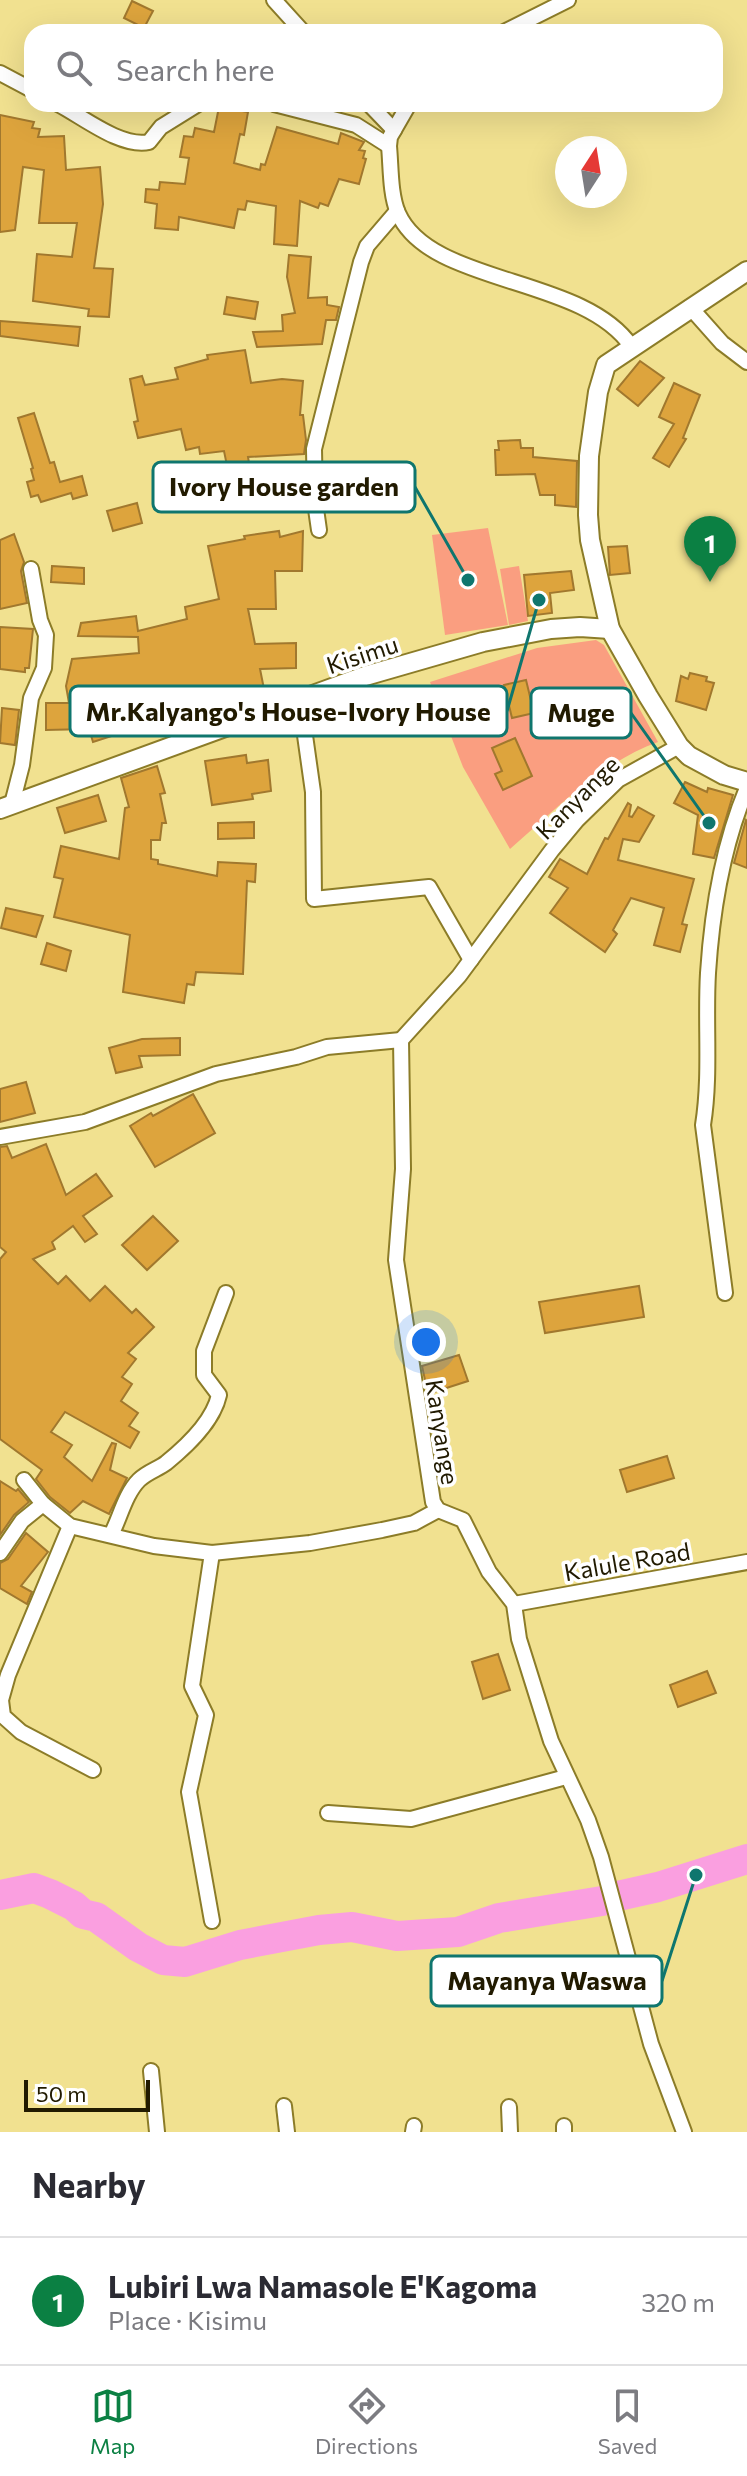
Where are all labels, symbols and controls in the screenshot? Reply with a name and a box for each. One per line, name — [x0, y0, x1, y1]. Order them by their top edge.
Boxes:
search box — [24, 24, 723, 112]
icon: search — [52, 46, 96, 90]
text: Search here — [116, 50, 275, 87]
north arrow — [555, 136, 627, 208]
callout: Ivory House garden — [153, 462, 415, 512]
text: Ivory House garden — [169, 470, 399, 501]
pin: 1 — [684, 516, 736, 582]
street label: Kisimu — [322, 629, 402, 679]
callout: Mr.Kalyango's House-Ivory House — [70, 686, 507, 736]
callout: Muge — [531, 688, 631, 738]
text: Mr.Kalyango's House-Ivory House — [85, 695, 491, 726]
text: Muge — [547, 696, 615, 727]
street label: Kanyange — [529, 749, 625, 845]
your location — [406, 1322, 446, 1362]
street label: Kanyange — [420, 1377, 466, 1487]
street label: Kalule Road — [562, 1536, 692, 1586]
callout: Mayanya Waswa — [431, 1956, 662, 2006]
text: Mayanya Waswa — [447, 1964, 647, 1995]
scale bar — [24, 2076, 150, 2112]
text: 50 m — [36, 2080, 86, 2107]
text: Nearby — [32, 2163, 146, 2205]
text: Lubiri Lwa Namasole E'Kagoma — [108, 2267, 537, 2304]
text: 1 — [52, 2286, 64, 2317]
text: 320 m — [641, 2286, 715, 2317]
text: Place · Kisimu — [108, 2304, 267, 2335]
tab: Map — [90, 2384, 135, 2459]
tab: Directions — [315, 2384, 418, 2459]
tab: Saved — [598, 2384, 657, 2459]

